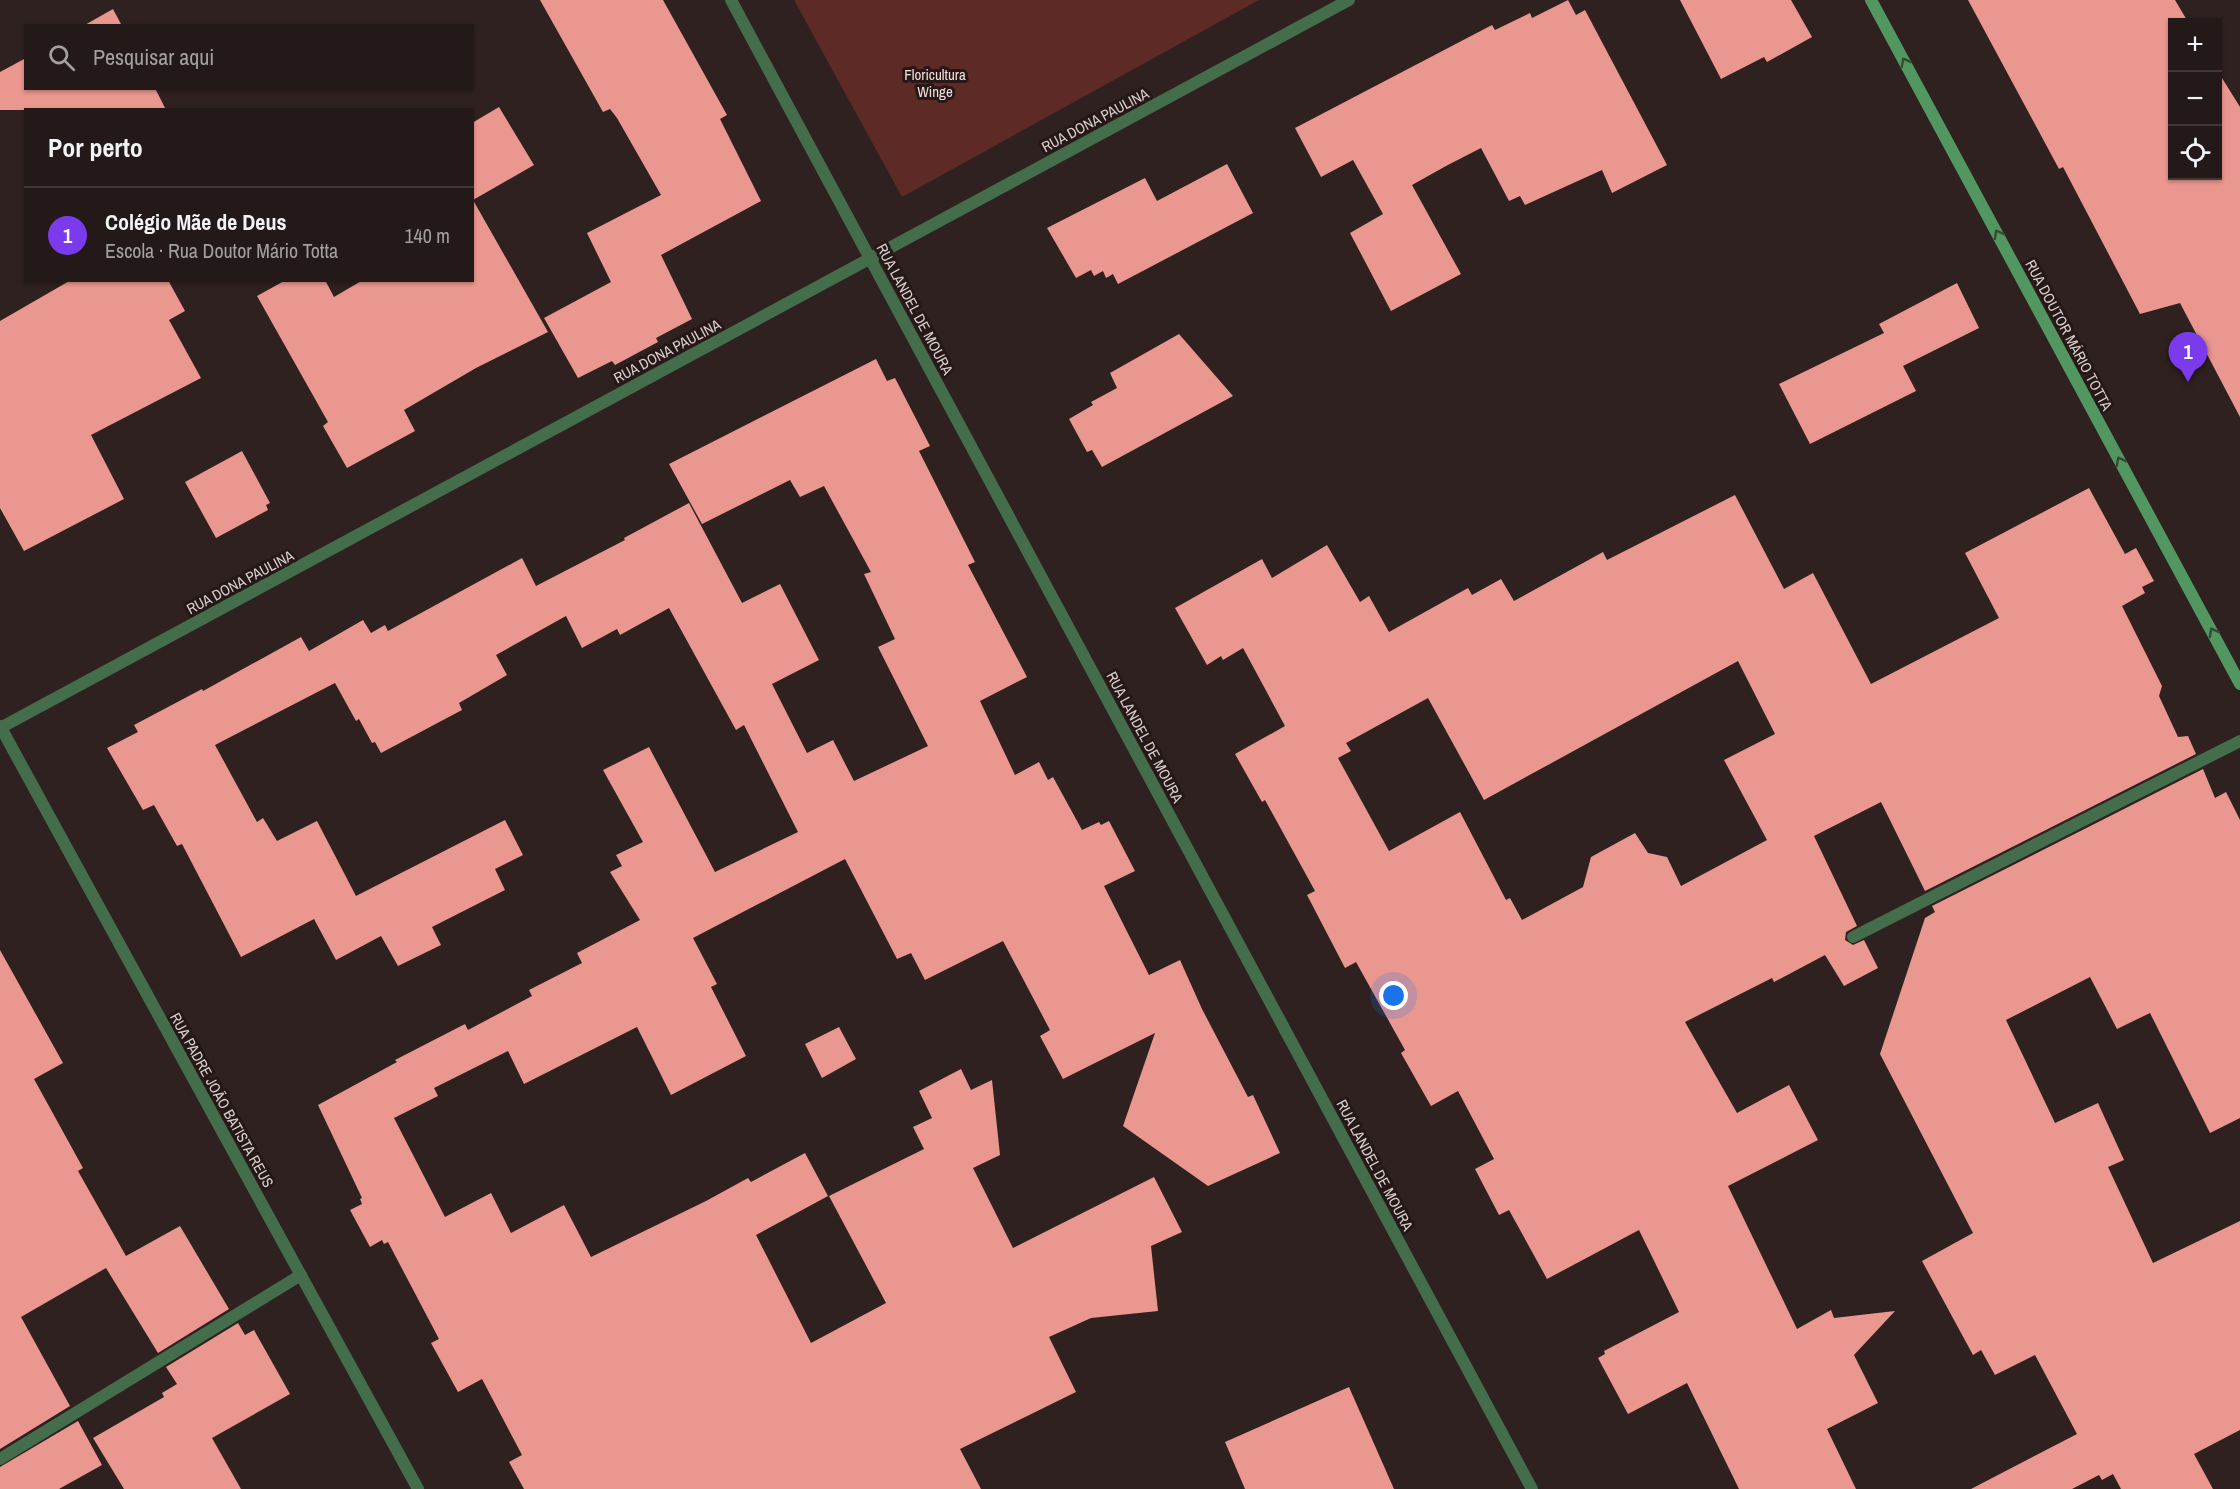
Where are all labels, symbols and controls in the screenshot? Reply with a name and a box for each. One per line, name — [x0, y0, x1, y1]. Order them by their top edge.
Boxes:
map controls — [2168, 18, 2222, 180]
button: + — [2168, 18, 2222, 72]
search box — [24, 24, 474, 90]
icon: search — [45, 41, 78, 74]
text: Pesquisar aqui — [93, 42, 214, 72]
one-way arrow — [1901, 58, 1912, 68]
park label: Floricultura Winge — [904, 64, 966, 102]
button: − — [2168, 72, 2222, 126]
street label: RUA DONA PAULINA — [1038, 82, 1153, 157]
button: locate — [2168, 126, 2222, 180]
text: Por perto — [48, 130, 143, 165]
text: Colégio Mãe de Deus — [105, 207, 286, 237]
text: 1 — [63, 222, 72, 249]
text: 140 m — [404, 222, 450, 249]
one-way arrow — [1994, 229, 2005, 240]
text: Escola · Rua Doutor Mário Totta — [105, 237, 338, 264]
street label: RUA LANDEL DE MOURA — [871, 240, 959, 379]
street label: RUA DOUTOR MÁRIO TOTTA — [2020, 256, 2118, 415]
street label: RUA DONA PAULINA — [610, 313, 725, 388]
pin: 1 — [2168, 332, 2208, 382]
one-way arrow — [2116, 456, 2127, 467]
street label: RUA DONA PAULINA — [183, 544, 298, 619]
one-way arrow — [2209, 628, 2220, 639]
street label: RUA LANDEL DE MOURA — [1101, 668, 1189, 807]
your location — [1379, 981, 1408, 1010]
street label: RUA PADRE JOÃO BATISTA REUS — [165, 1009, 279, 1191]
street label: RUA LANDEL DE MOURA — [1331, 1096, 1419, 1235]

